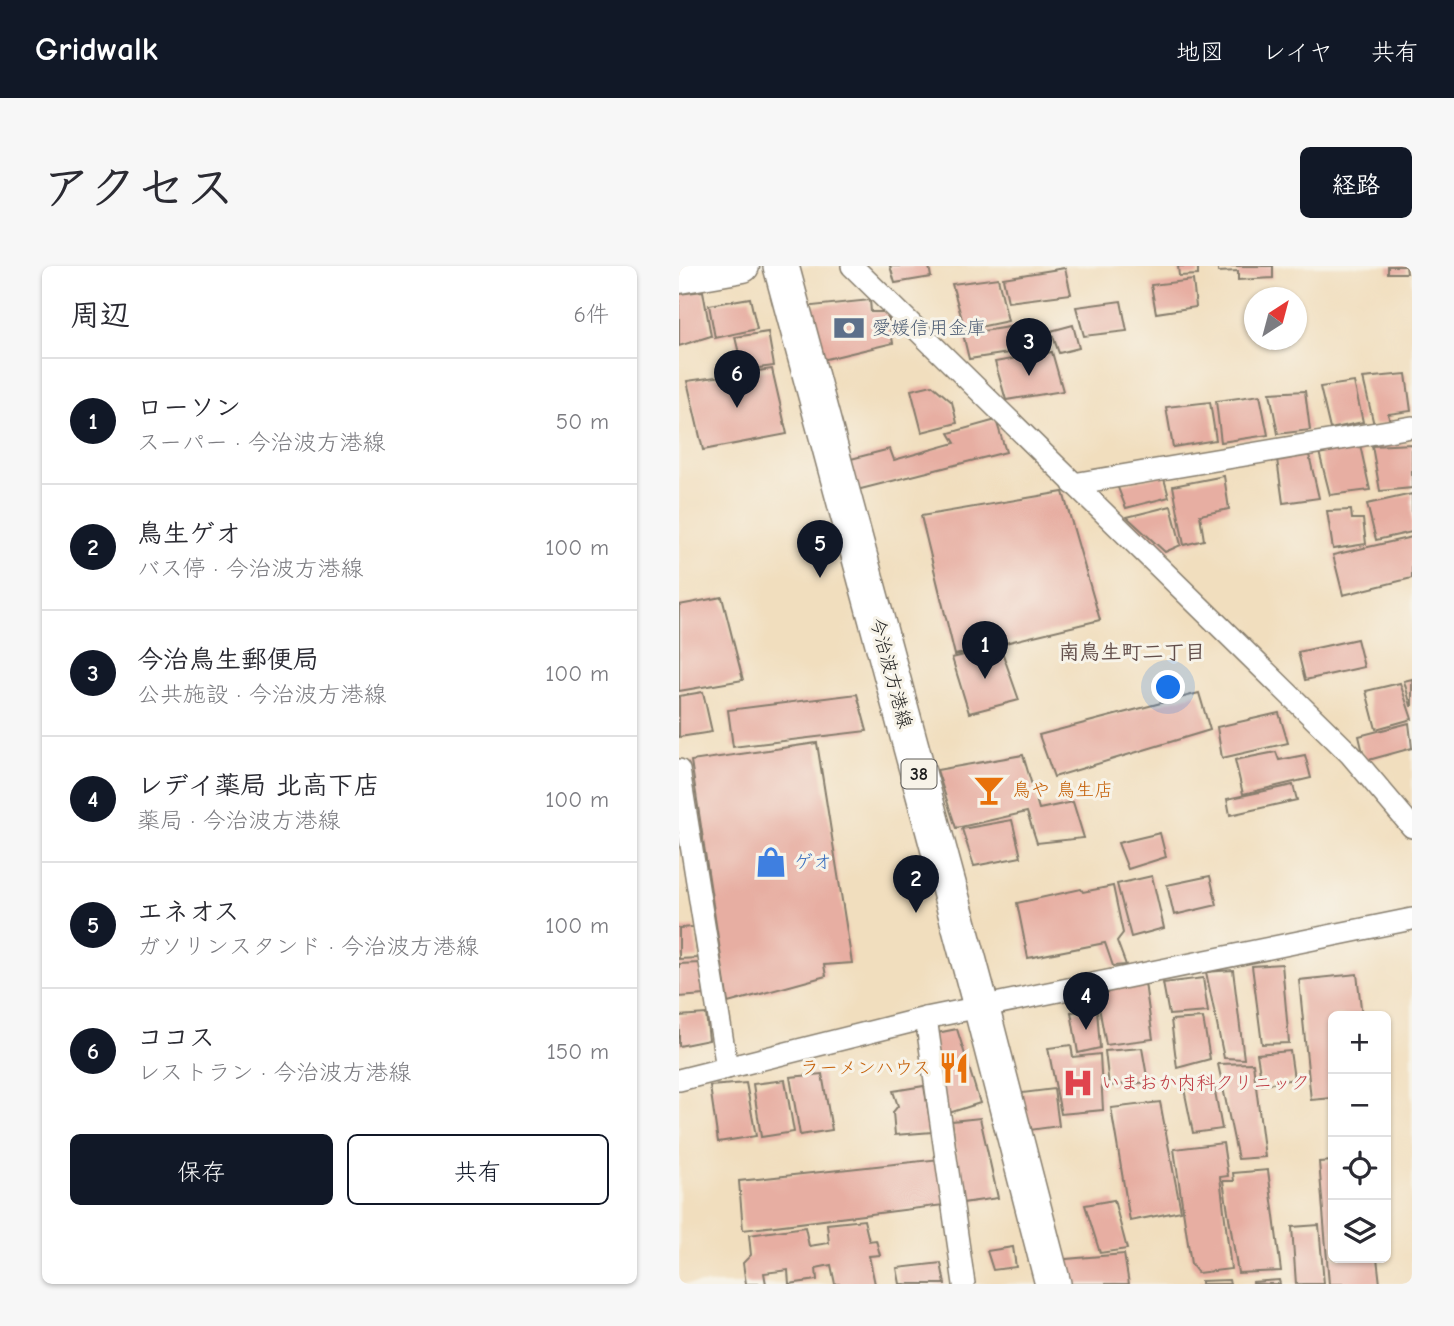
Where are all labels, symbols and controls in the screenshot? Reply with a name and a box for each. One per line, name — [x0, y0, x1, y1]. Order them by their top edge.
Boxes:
text: Gridwalk — [35, 30, 158, 68]
text: 地図 — [1176, 38, 1224, 66]
text: レイヤ — [1262, 38, 1333, 66]
text: 共有 — [1371, 38, 1419, 66]
button: 経路 — [1300, 147, 1412, 218]
text: アクセス — [42, 160, 235, 216]
north arrow — [1244, 287, 1307, 350]
text: 周辺 — [70, 298, 130, 333]
text: 6件 — [574, 301, 609, 328]
bank icon: 愛媛信用金庫 — [832, 311, 866, 345]
place label: 愛媛信用金庫 — [872, 317, 986, 339]
pin: 3 — [1006, 318, 1052, 376]
pin: 6 — [714, 350, 760, 408]
text: ローソン — [137, 393, 241, 423]
text: 1 — [88, 408, 98, 435]
text: 50 m — [556, 408, 609, 435]
text: スーパー · 今治波方港線 — [137, 429, 386, 456]
text: 鳥生ゲオ — [137, 519, 241, 549]
pin: 5 — [797, 520, 843, 578]
text: 2 — [87, 534, 99, 561]
text: 100 m — [545, 534, 609, 561]
text: バス停 · 今治波方港線 — [137, 555, 363, 582]
street label: 今治波方港線 — [866, 615, 916, 731]
pin: 1 — [962, 621, 1008, 679]
district label: 南鳥生町二丁目 — [1059, 640, 1206, 664]
text: 今治鳥生郵便局 — [137, 645, 319, 675]
text: 3 — [87, 660, 99, 687]
text: 100 m — [545, 660, 609, 687]
your location — [1151, 670, 1185, 704]
text: 公共施設 · 今治波方港線 — [137, 681, 386, 708]
road number: 38 — [901, 760, 937, 788]
text: レデイ薬局 北高下店 — [137, 771, 380, 801]
bar icon: 鳥や 鳥生店 — [972, 773, 1006, 807]
place label: 鳥や 鳥生店 — [1012, 779, 1113, 801]
text: 4 — [88, 786, 98, 813]
text: 100 m — [545, 786, 609, 813]
text: 薬局 · 今治波方港線 — [137, 807, 340, 834]
shop icon: ゲオ — [754, 845, 788, 879]
place label: ゲオ — [794, 851, 832, 873]
pin: 2 — [893, 855, 939, 913]
text: エネオス — [137, 897, 239, 927]
text: 5 — [87, 912, 99, 939]
text: 100 m — [545, 912, 609, 939]
text: ガソリンスタンド · 今治波方港線 — [137, 933, 479, 960]
pin: 4 — [1063, 972, 1109, 1030]
map controls — [1328, 1011, 1391, 1263]
button: + — [1328, 1011, 1391, 1074]
text: ココス — [137, 1023, 215, 1053]
text: 6 — [87, 1038, 99, 1065]
text: 150 m — [547, 1038, 609, 1065]
restaurant icon: ラーメンハウス — [937, 1051, 971, 1085]
place label: ラーメンハウス — [800, 1057, 931, 1079]
text: レストラン · 今治波方港線 — [137, 1059, 411, 1086]
hospital icon: いまおか内科クリニック — [1061, 1066, 1095, 1100]
place label: いまおか内科クリニック — [1101, 1072, 1310, 1094]
button: − — [1328, 1074, 1391, 1137]
button: 保存 — [70, 1134, 333, 1205]
button: 共有 — [347, 1134, 609, 1205]
button: locate — [1328, 1137, 1391, 1200]
button: layers — [1328, 1200, 1391, 1263]

